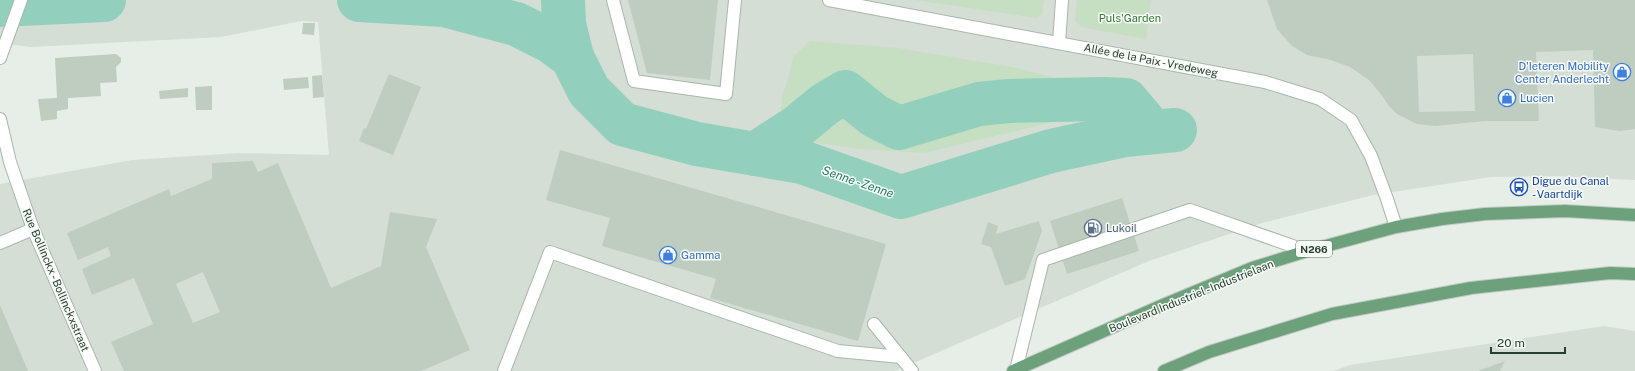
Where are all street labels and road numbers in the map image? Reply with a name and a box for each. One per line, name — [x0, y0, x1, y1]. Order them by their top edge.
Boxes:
street label: Allée de la Paix - Vredeweg — [1083, 41, 1219, 79]
street label: Rue Bollinckx - Bollinckxstraat — [20, 207, 92, 353]
road number: N266 — [1296, 241, 1332, 257]
street label: Boulevard Industriel - Industrielaan — [1107, 257, 1275, 335]

